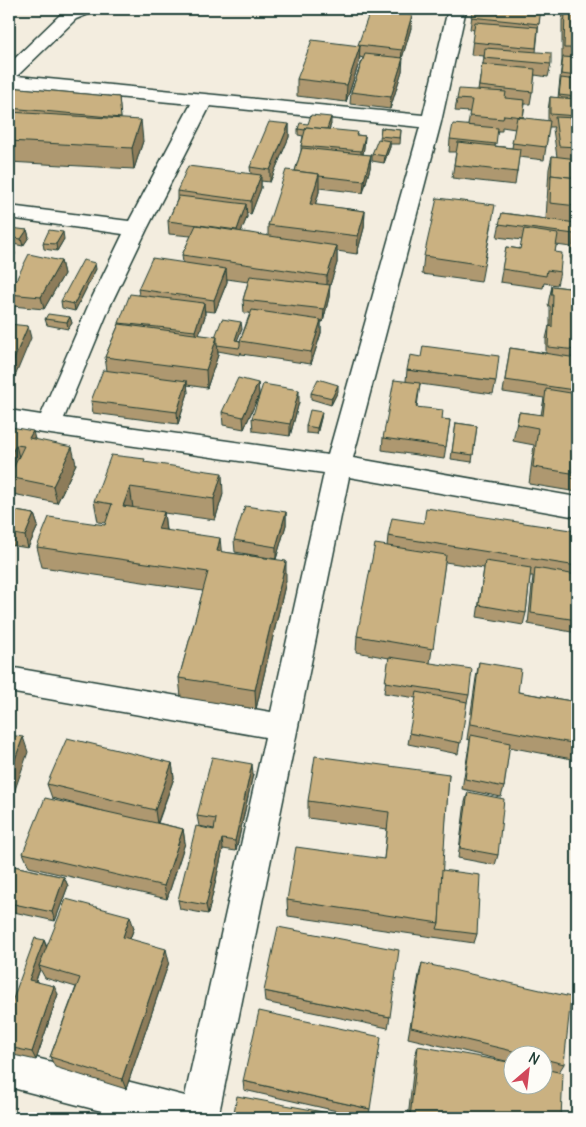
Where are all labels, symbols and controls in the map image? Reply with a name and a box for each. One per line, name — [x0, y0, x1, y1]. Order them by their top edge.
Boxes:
north arrow — [504, 1044, 554, 1094]
text: N — [526, 1048, 543, 1069]

